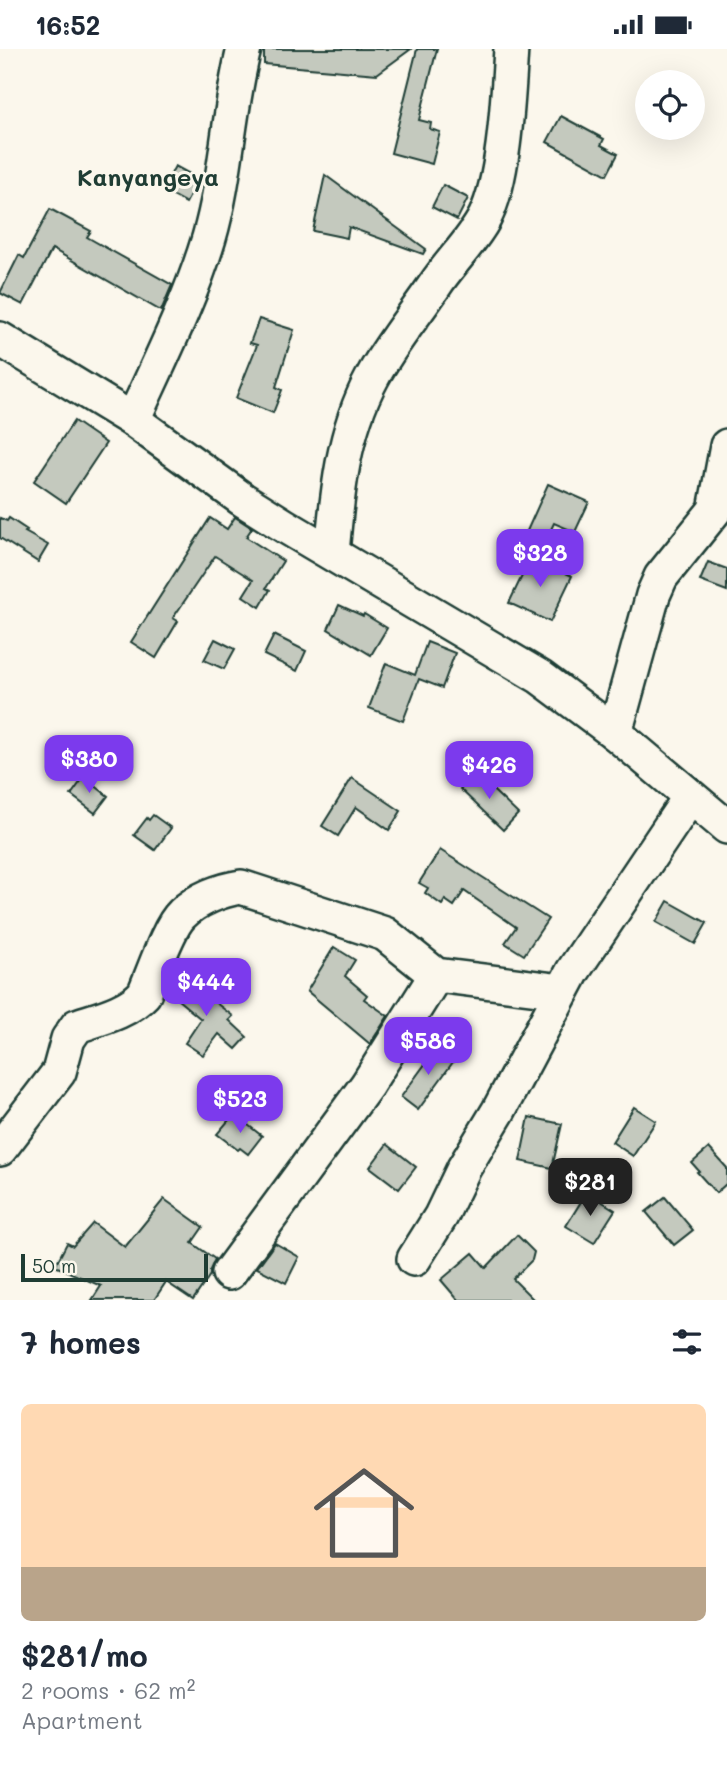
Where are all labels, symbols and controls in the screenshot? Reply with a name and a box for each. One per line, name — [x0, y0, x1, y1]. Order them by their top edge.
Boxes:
text: 16:52 — [35, 8, 100, 42]
map controls — [635, 70, 705, 140]
button: locate — [635, 70, 705, 140]
district label: Kanyangeya — [77, 161, 219, 192]
pin: $328 — [499, 529, 581, 589]
text: $328 — [512, 537, 568, 567]
pin: $380 — [48, 735, 130, 795]
pin: $426 — [448, 741, 530, 801]
text: $380 — [60, 743, 118, 773]
text: $426 — [461, 749, 517, 779]
pin: $444 — [165, 958, 247, 1018]
text: $444 — [177, 966, 235, 996]
pin: $586 — [387, 1017, 469, 1077]
text: $586 — [400, 1025, 456, 1055]
pin: $523 — [199, 1075, 281, 1135]
text: $523 — [213, 1083, 267, 1113]
pin: $281 — [549, 1159, 631, 1218]
text: $281 — [564, 1166, 616, 1196]
scale bar — [21, 1251, 208, 1283]
text: 50 m — [32, 1253, 76, 1278]
text: 7 homes — [21, 1322, 141, 1362]
icon: filters — [668, 1323, 706, 1361]
icon: home — [301, 1450, 427, 1576]
text: $281/mo — [21, 1635, 148, 1675]
text: 2 rooms · 62 m² — [21, 1675, 195, 1705]
text: Apartment — [21, 1705, 143, 1735]

